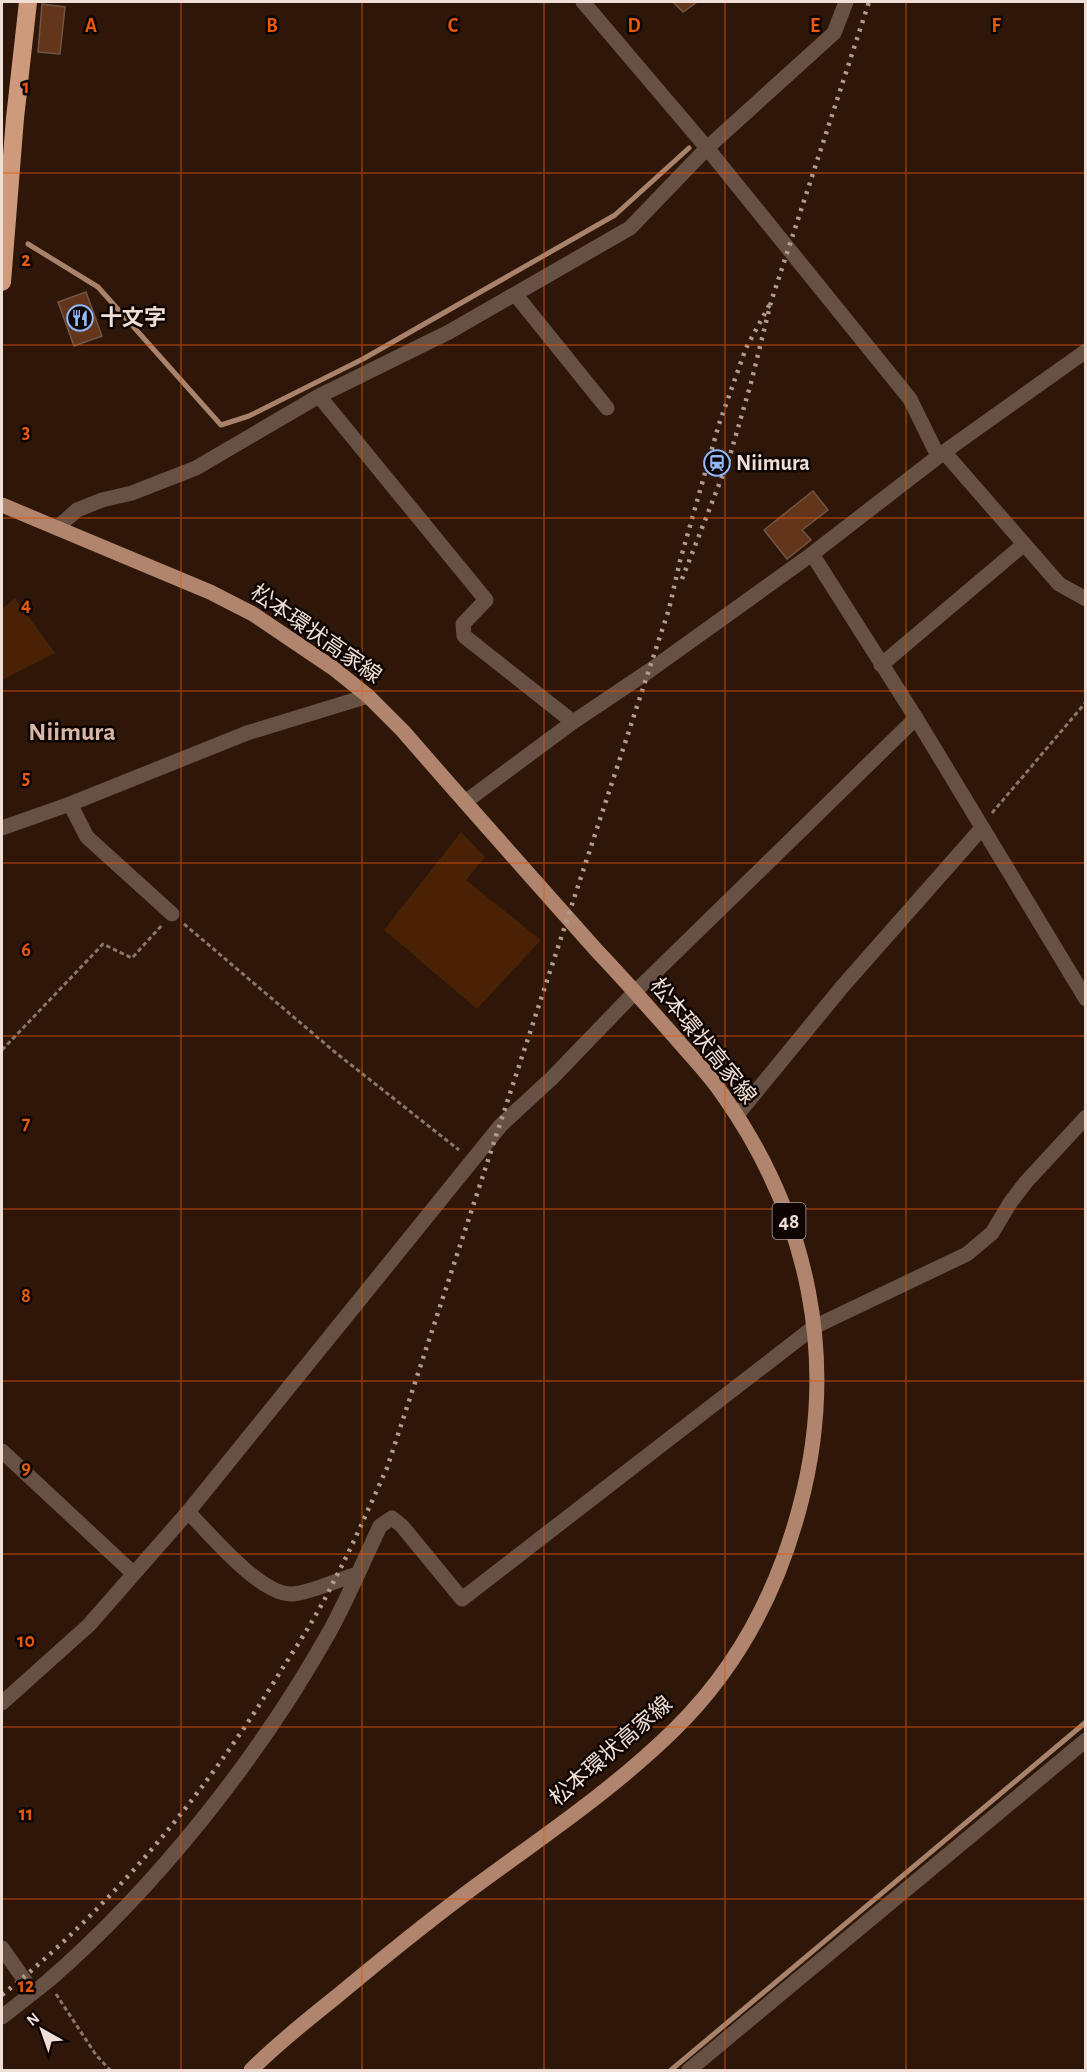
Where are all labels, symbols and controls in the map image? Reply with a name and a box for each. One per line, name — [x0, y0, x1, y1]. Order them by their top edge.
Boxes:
text: A — [85, 16, 97, 36]
text: B — [266, 16, 278, 36]
text: C — [448, 16, 459, 36]
text: D — [627, 16, 641, 36]
text: E — [810, 16, 820, 36]
text: F — [991, 16, 1001, 36]
text: 1 — [22, 77, 30, 97]
text: 2 — [21, 250, 31, 270]
restaurant icon: 十文字 — [65, 303, 95, 333]
place label: 十文字 — [100, 306, 166, 329]
text: 3 — [22, 422, 30, 442]
station icon: Niimura — [702, 448, 732, 478]
place label: Niimura — [736, 452, 810, 474]
street label: 松本環状高家線 — [247, 580, 386, 687]
text: 4 — [21, 595, 31, 615]
district label: Niimura — [28, 719, 116, 745]
text: 5 — [22, 768, 30, 788]
text: 6 — [21, 940, 31, 960]
street label: 松本環状高家線 — [646, 974, 761, 1108]
text: 7 — [22, 1113, 31, 1133]
road number: 48 — [772, 1203, 806, 1239]
text: 8 — [21, 1286, 31, 1306]
text: 9 — [21, 1458, 31, 1478]
text: 10 — [17, 1631, 35, 1651]
street label: 松本環状高家線 — [545, 1691, 676, 1810]
text: 11 — [19, 1804, 33, 1824]
text: 12 — [18, 1976, 34, 1996]
north arrow — [12, 2000, 72, 2060]
text: N — [24, 2010, 42, 2029]

